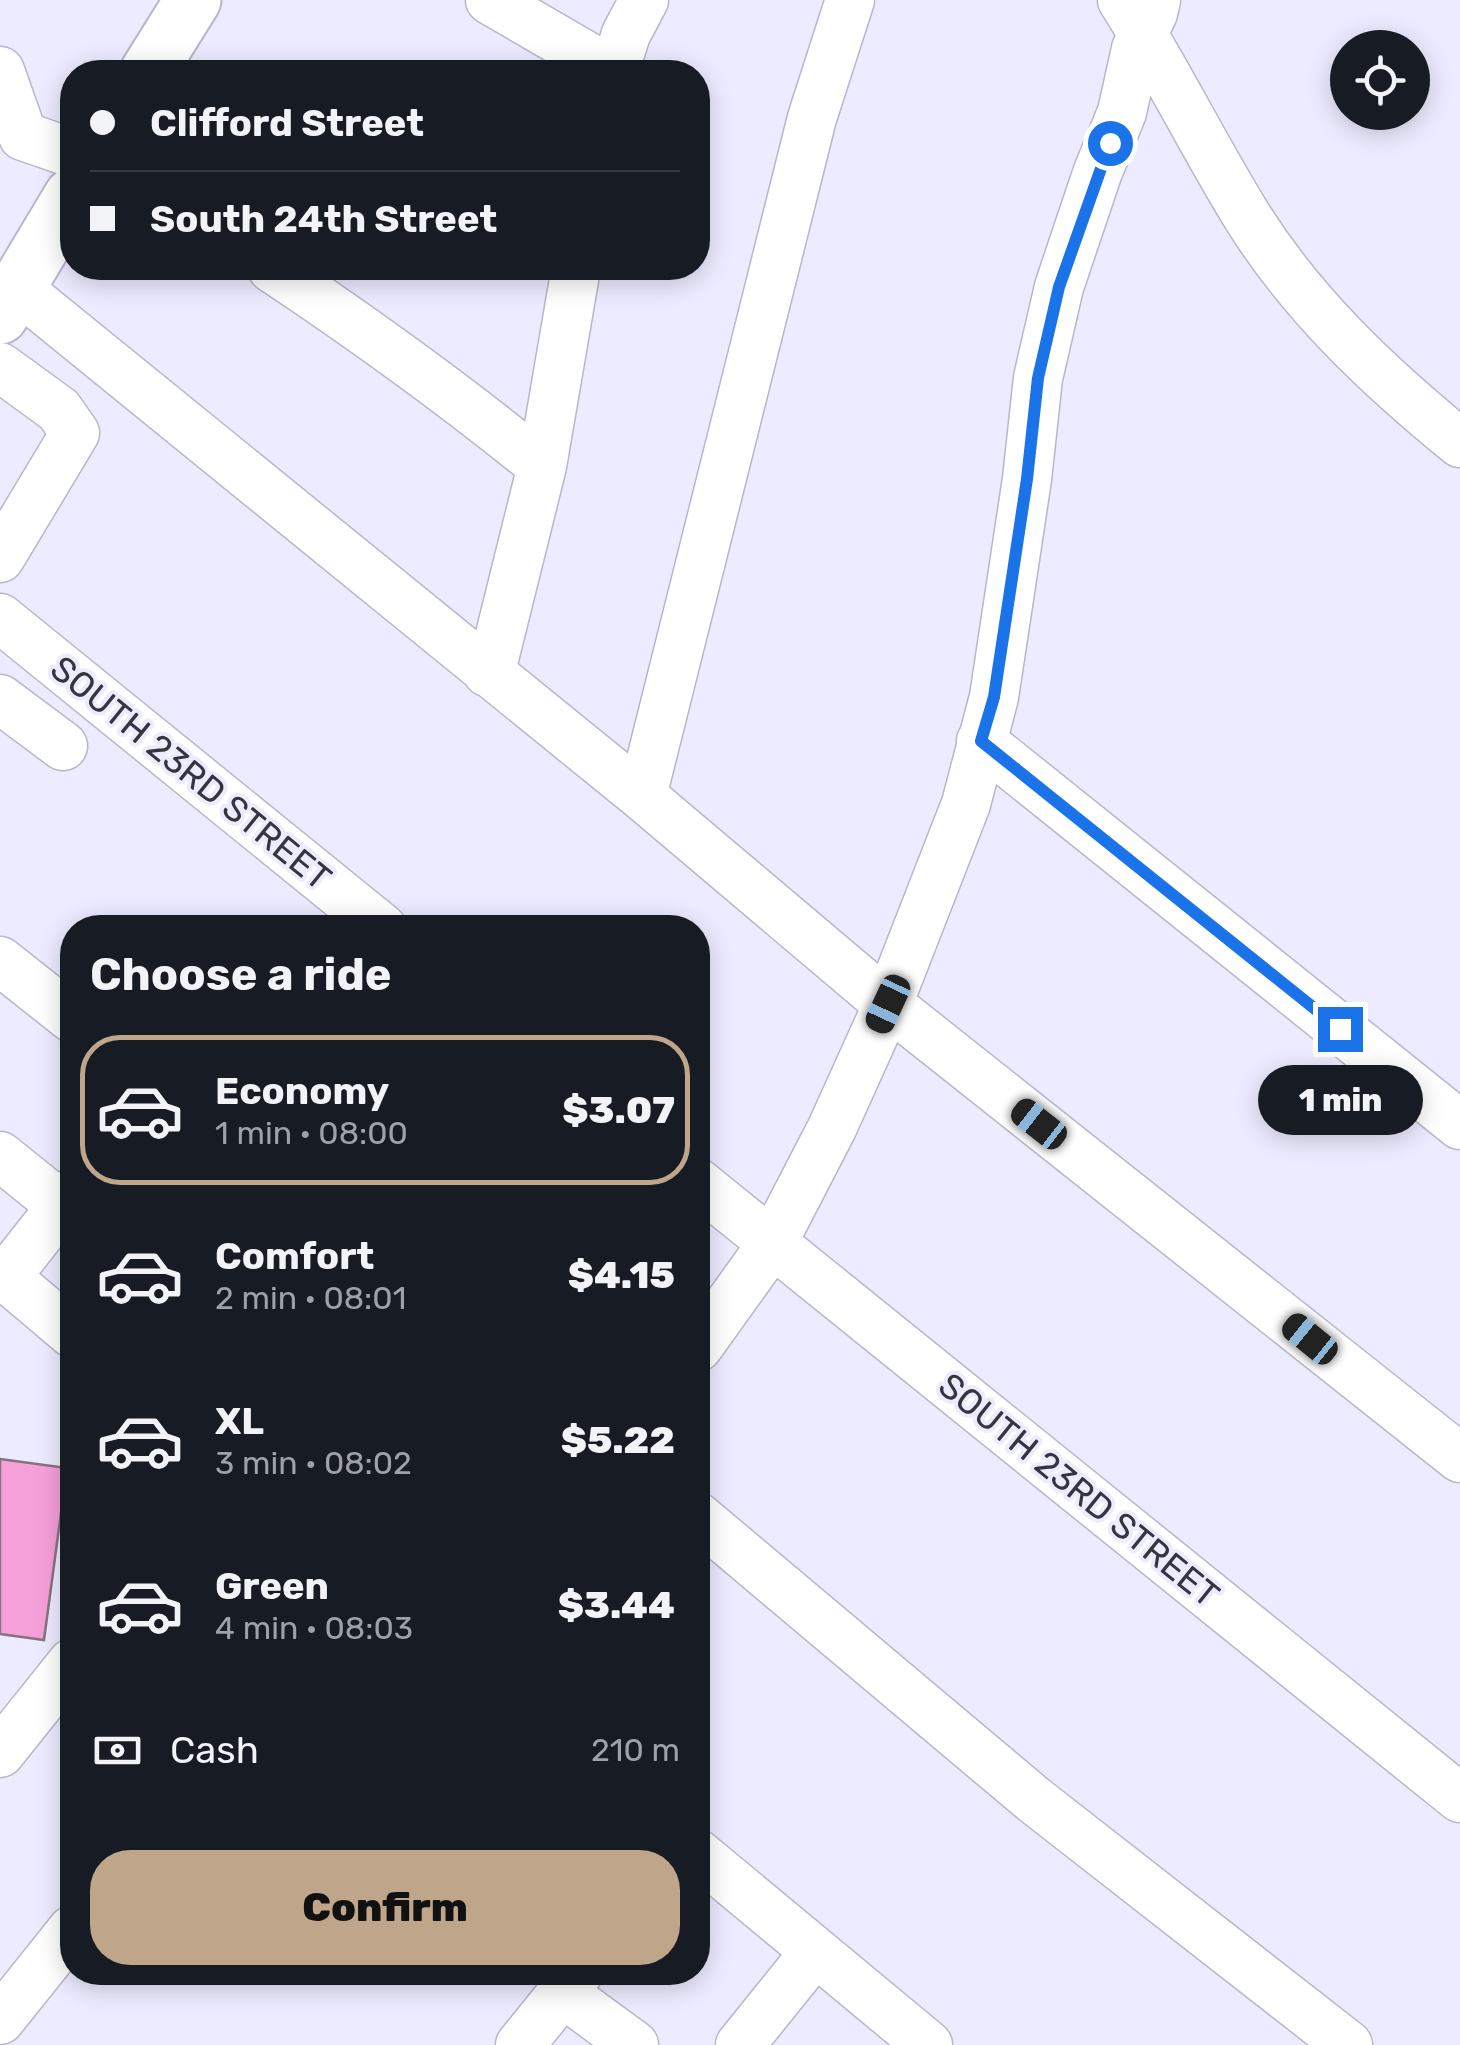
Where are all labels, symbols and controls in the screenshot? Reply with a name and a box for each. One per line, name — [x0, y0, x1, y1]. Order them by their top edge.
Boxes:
map controls — [1330, 30, 1430, 130]
button: locate — [1330, 30, 1430, 130]
text: Clifford Street — [150, 100, 424, 146]
route start — [1088, 121, 1133, 166]
text: South 24th Street — [150, 196, 497, 242]
street label: SOUTH 23RD STREET — [42, 647, 340, 899]
text: Choose a ride — [90, 948, 392, 1001]
car — [862, 970, 914, 1038]
route end — [1318, 1007, 1363, 1052]
callout: 1 min — [1258, 1064, 1422, 1134]
icon: car — [95, 1065, 185, 1155]
text: Economy — [215, 1068, 389, 1114]
text: 1 min — [1299, 1081, 1382, 1119]
text: $3.07 — [562, 1087, 675, 1133]
car — [1006, 1094, 1072, 1154]
text: 1 min · 08:00 — [215, 1114, 408, 1152]
icon: car — [95, 1230, 185, 1320]
text: Comfort — [215, 1233, 374, 1279]
text: $4.15 — [568, 1252, 675, 1298]
text: 2 min · 08:01 — [215, 1279, 406, 1317]
car — [1277, 1308, 1343, 1370]
street label: SOUTH 23RD STREET — [930, 1364, 1228, 1616]
icon: car — [95, 1395, 185, 1485]
text: XL — [215, 1398, 264, 1444]
text: $5.22 — [561, 1417, 675, 1463]
text: 3 min · 08:02 — [215, 1444, 412, 1482]
icon: car — [95, 1560, 185, 1650]
text: Green — [215, 1563, 329, 1609]
text: $3.44 — [558, 1582, 675, 1628]
text: 4 min · 08:03 — [215, 1609, 413, 1647]
icon: cash — [90, 1723, 145, 1778]
text: Cash — [170, 1727, 259, 1773]
text: 210 m — [591, 1731, 680, 1769]
button: Confirm — [90, 1850, 680, 1965]

